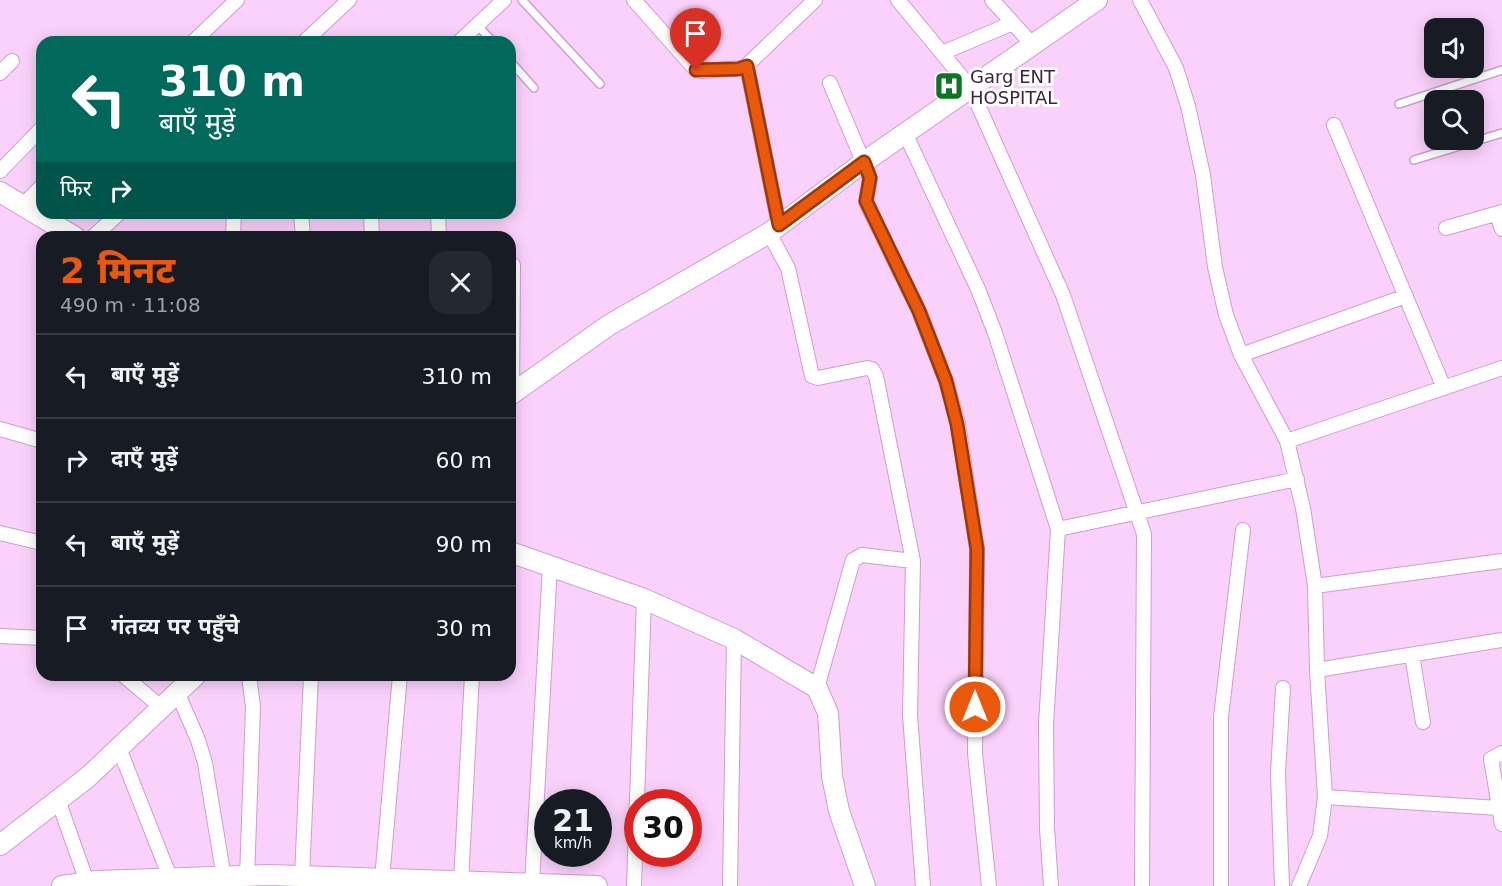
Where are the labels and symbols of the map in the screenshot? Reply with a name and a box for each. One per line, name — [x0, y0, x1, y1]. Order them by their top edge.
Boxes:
pin — [670, 8, 721, 70]
place label: Garg ENT HOSPITAL — [970, 66, 1057, 108]
hospital icon: Garg ENT HOSPITAL — [933, 70, 965, 102]
position arrow — [943, 675, 1007, 739]
speed limit sign: 30 — [624, 789, 702, 867]

